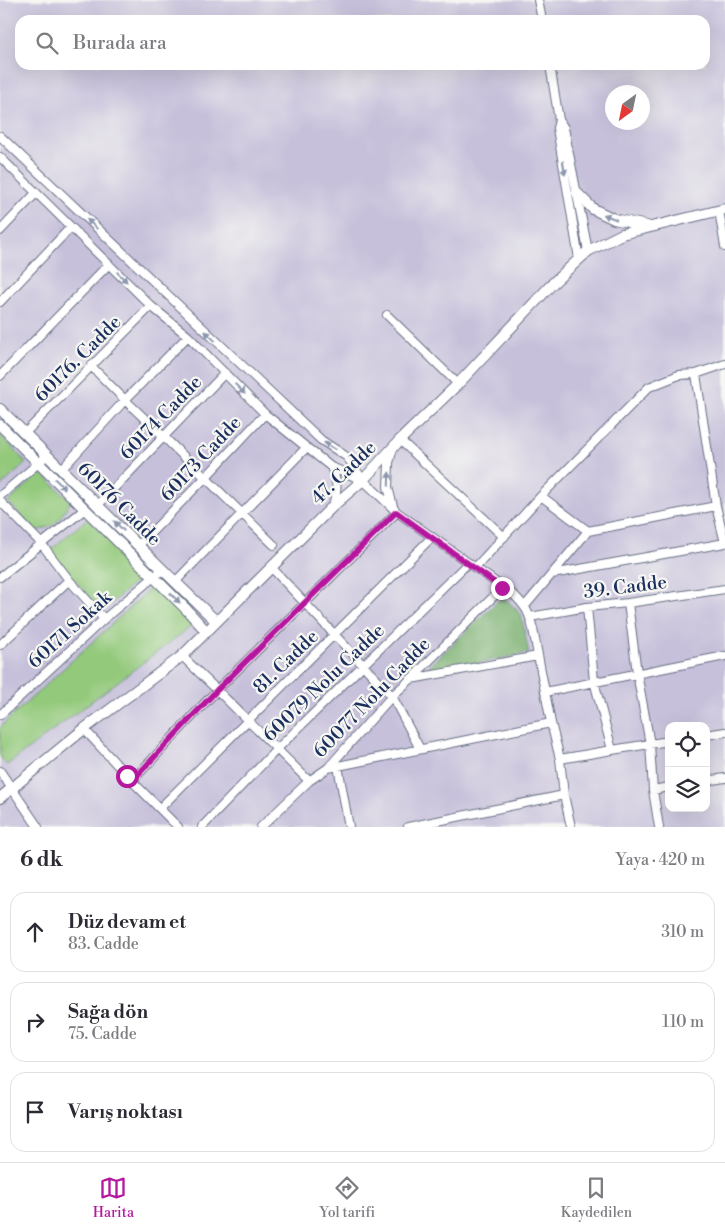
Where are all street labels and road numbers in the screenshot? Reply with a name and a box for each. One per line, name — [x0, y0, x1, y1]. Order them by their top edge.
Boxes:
street label: 60176. Cadde — [29, 310, 126, 407]
street label: 60174 Cadde — [114, 370, 207, 465]
street label: 60173 Cadde — [155, 411, 246, 507]
street label: 47. Cadde — [306, 436, 381, 510]
street label: 60176 Cadde — [72, 457, 166, 551]
street label: 39. Cadde — [582, 570, 668, 604]
street label: 60171 Sokak — [23, 585, 117, 674]
street label: 60079 Nolu Cadde — [258, 619, 390, 747]
street label: 81. Cadde — [248, 625, 323, 699]
street label: 60077 Nolu Cadde — [308, 632, 435, 763]

